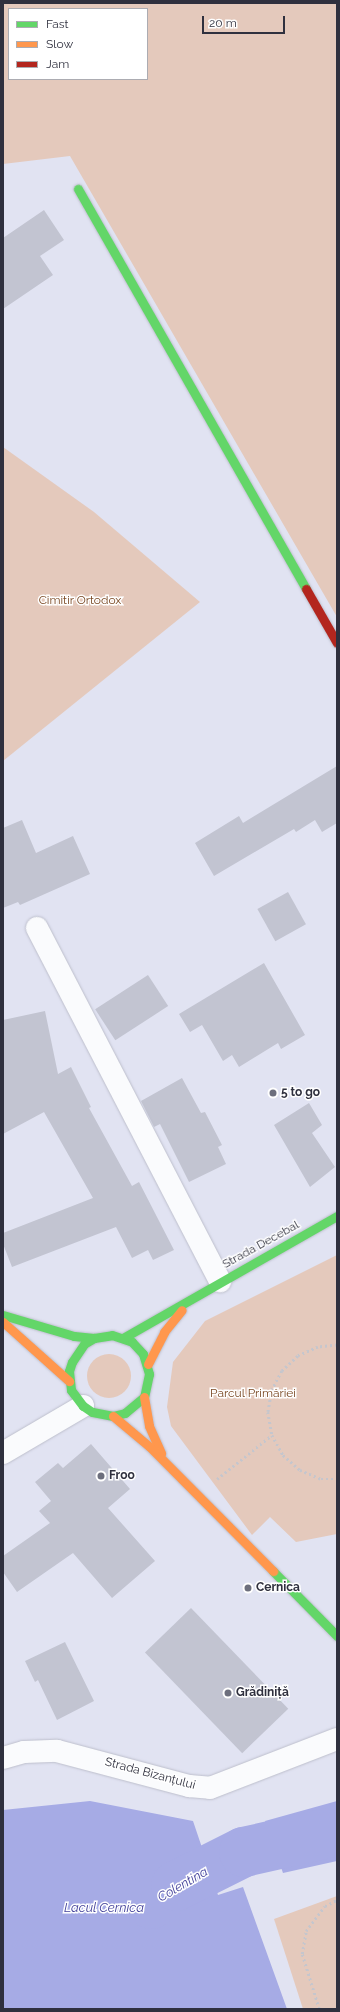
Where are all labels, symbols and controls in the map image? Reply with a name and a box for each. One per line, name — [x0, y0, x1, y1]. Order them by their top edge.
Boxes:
legend — [8, 8, 148, 80]
scale bar — [204, 8, 287, 34]
text: 20 m — [209, 16, 237, 30]
text: Fast — [46, 17, 69, 31]
text: Slow — [46, 37, 73, 51]
text: Jam — [46, 57, 69, 71]
park label: Cimitir Ortodox — [38, 594, 122, 608]
place label: 5 to go — [281, 1086, 320, 1100]
marker: 5 to go — [268, 1088, 278, 1098]
street label: Strada Decebal — [220, 1218, 302, 1272]
park label: Parcul Primăriei — [210, 1387, 296, 1401]
place label: Froo — [109, 1469, 135, 1483]
marker: Froo — [96, 1471, 106, 1481]
place label: Cernica — [256, 1581, 300, 1595]
marker: Cernica — [243, 1583, 253, 1593]
place label: Grădiniță — [236, 1686, 289, 1700]
marker: Grădiniță — [223, 1688, 233, 1698]
street label: Strada Bizanțului — [103, 1755, 197, 1793]
water label: Colentina — [155, 1864, 211, 1906]
water label: Lacul Cernica — [64, 1900, 144, 1916]

